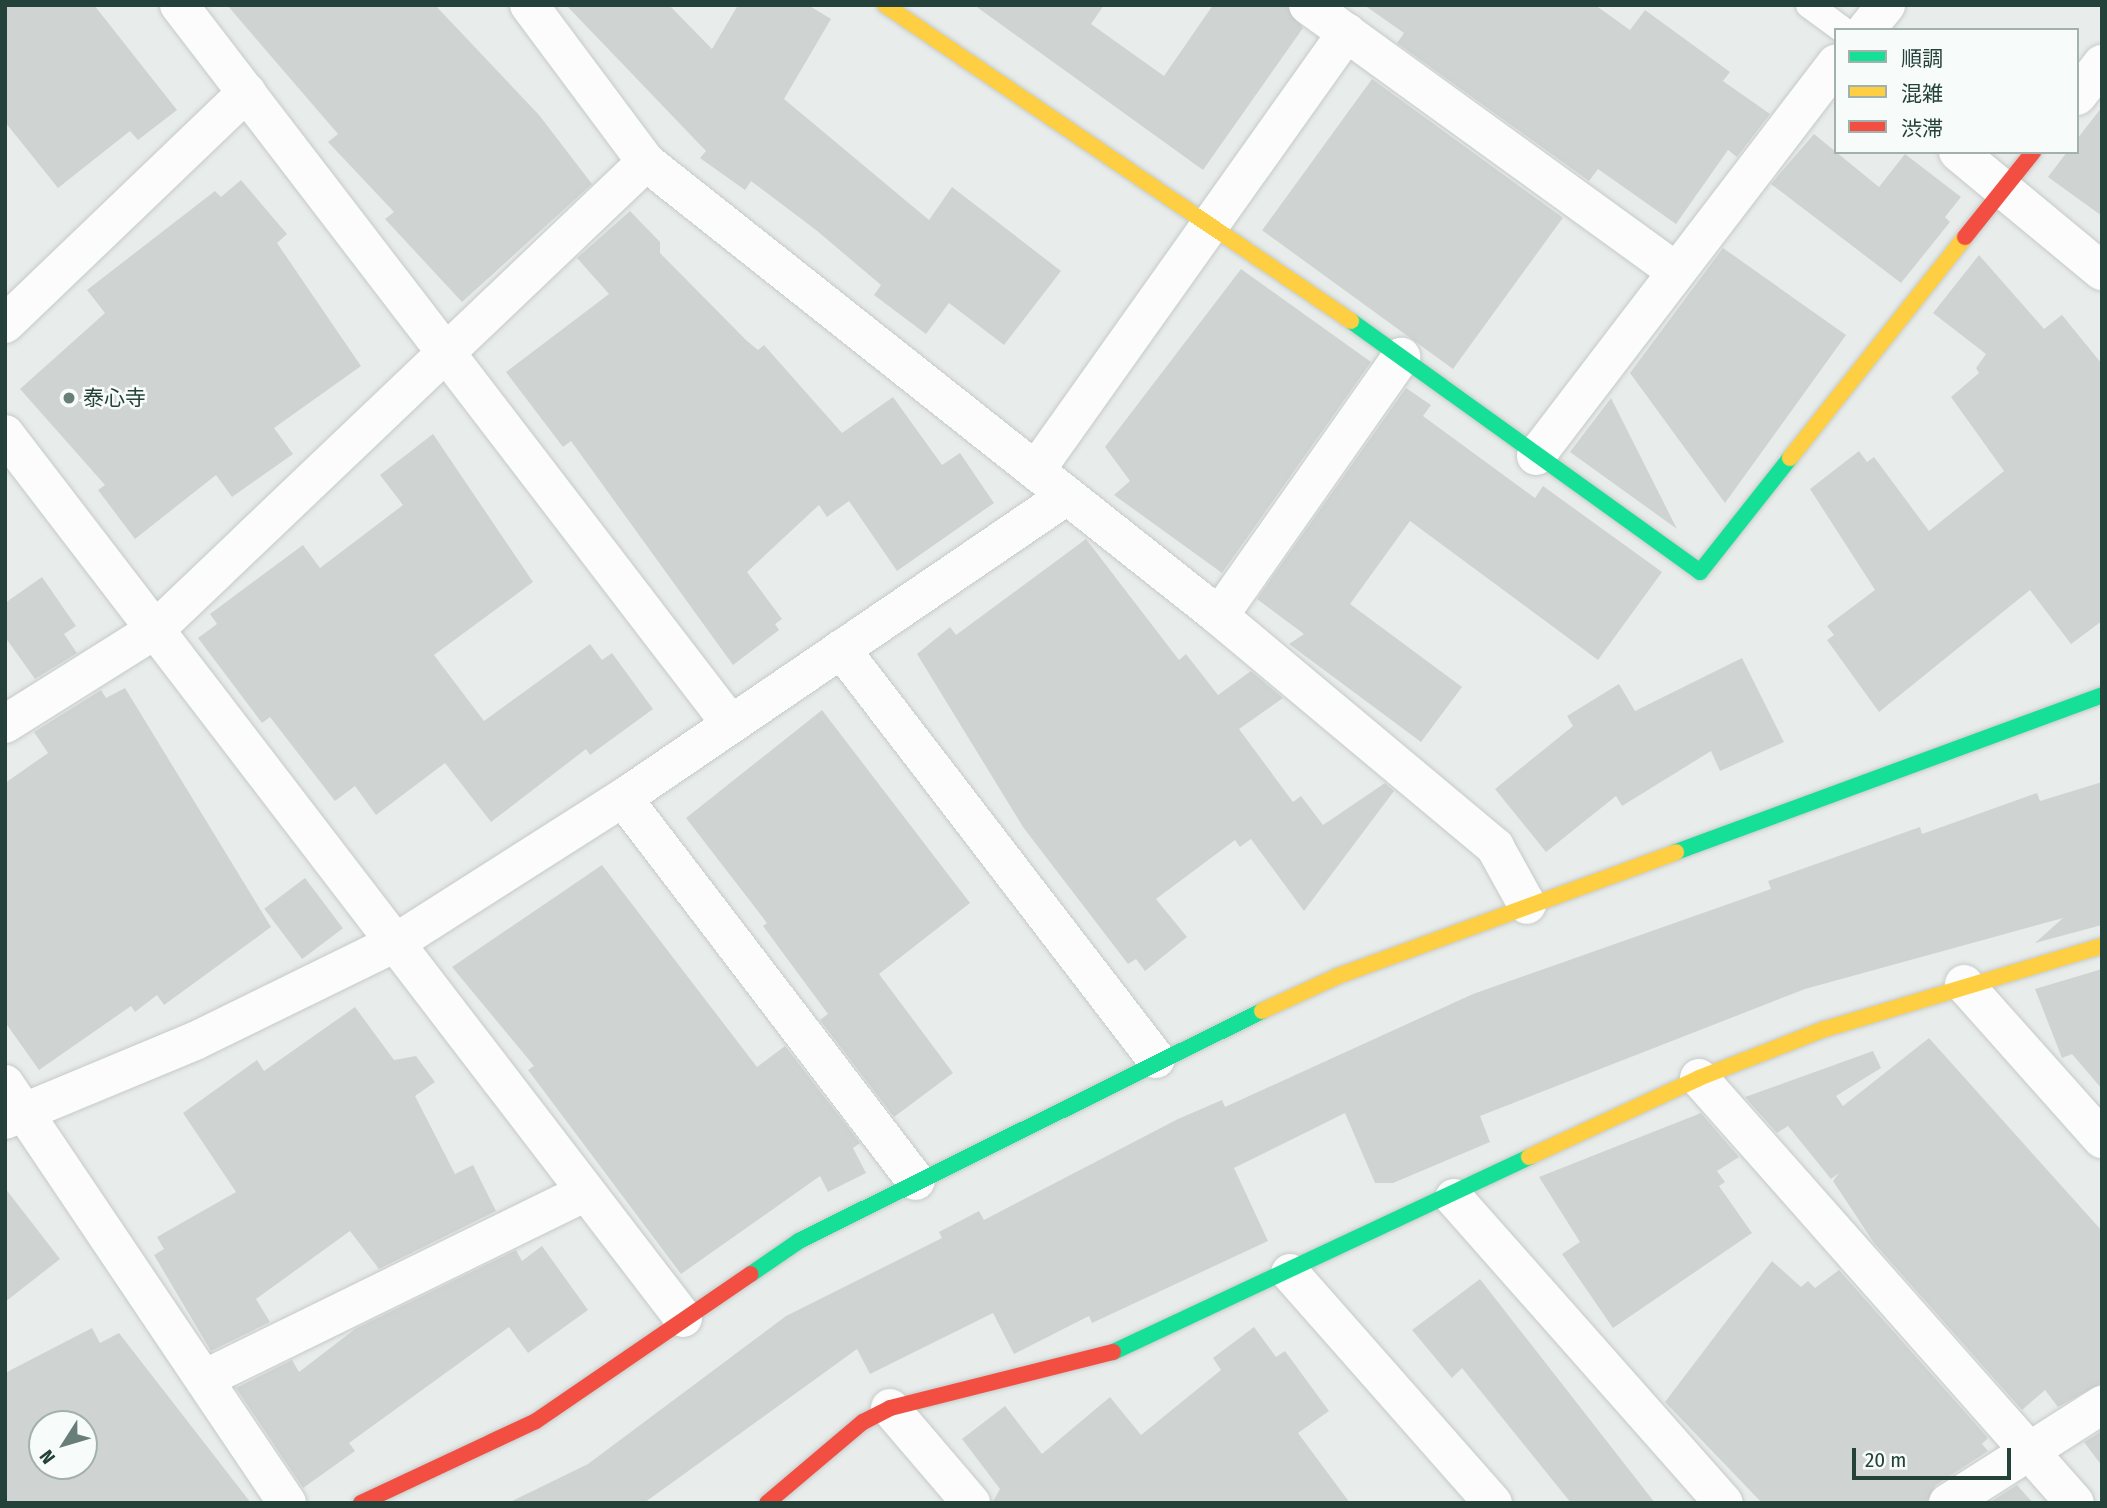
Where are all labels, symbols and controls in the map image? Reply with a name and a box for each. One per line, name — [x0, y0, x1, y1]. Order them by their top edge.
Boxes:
legend — [1834, 28, 2079, 154]
text: 順調 — [1901, 46, 1943, 72]
text: 混雑 — [1901, 81, 1943, 107]
text: 渋滞 — [1901, 116, 1943, 142]
place label: 泰心寺 — [83, 385, 146, 411]
marker: 泰心寺 — [61, 390, 77, 406]
north arrow — [28, 1410, 98, 1480]
scale bar — [1855, 1434, 2014, 1478]
text: N — [35, 1445, 60, 1468]
text: 20 m — [1865, 1447, 1906, 1473]

